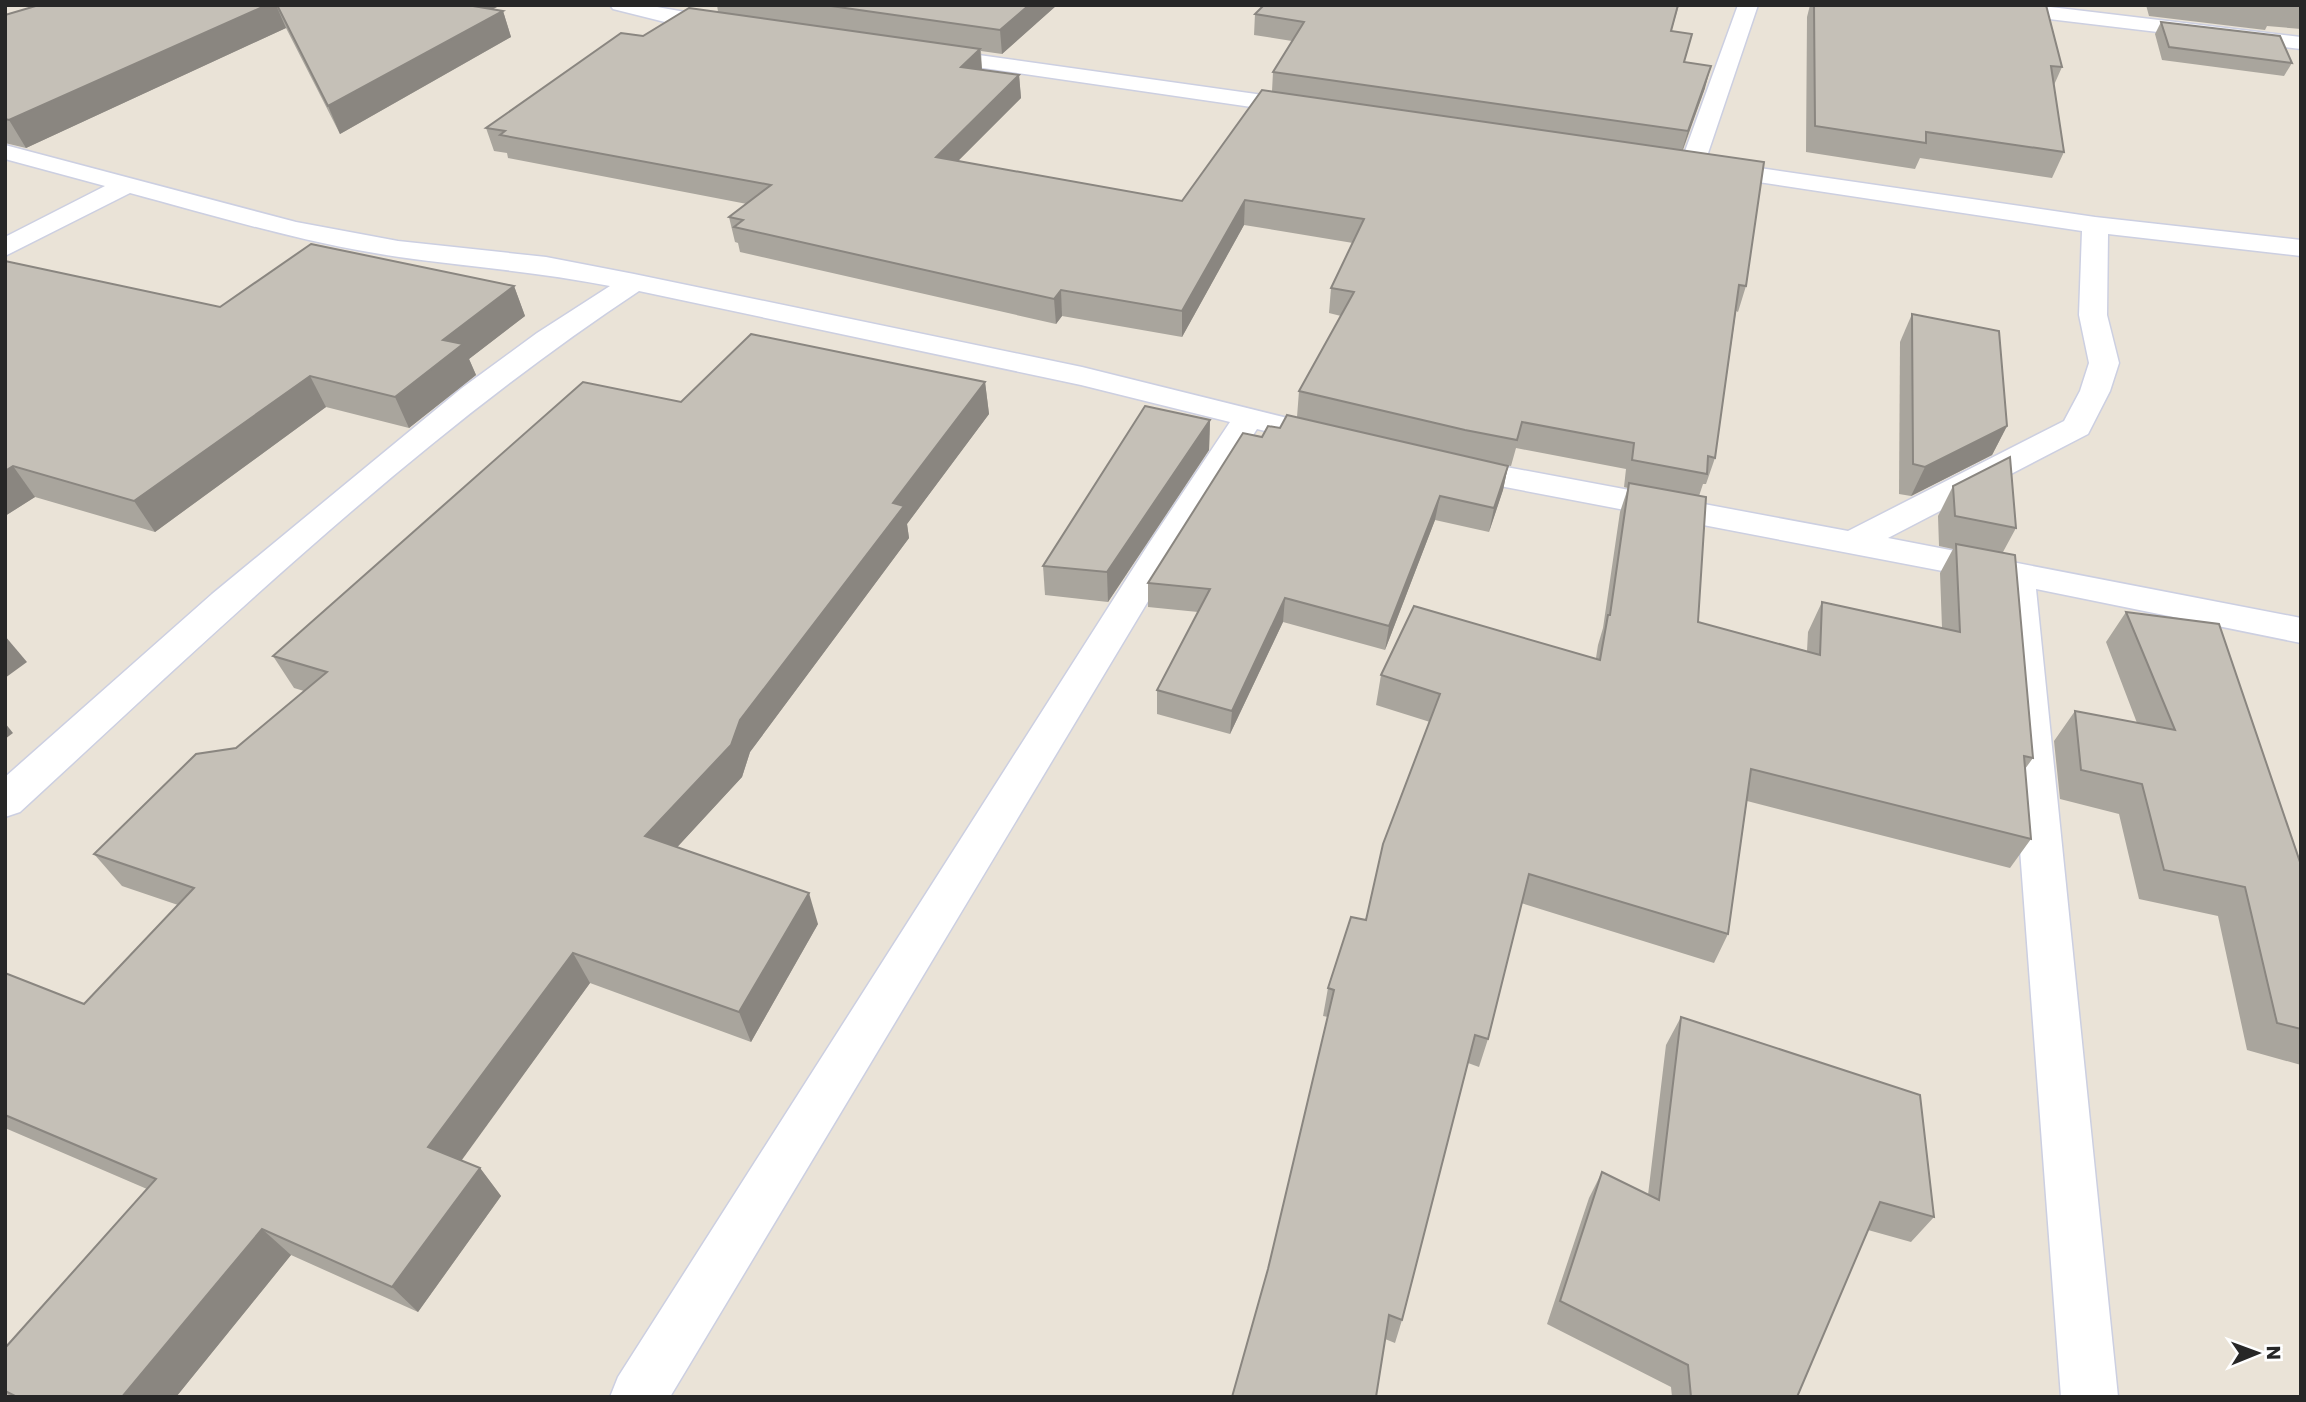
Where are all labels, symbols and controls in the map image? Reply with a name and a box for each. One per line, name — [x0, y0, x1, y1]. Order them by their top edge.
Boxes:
north arrow — [2222, 1318, 2292, 1388]
text: N — [2260, 1345, 2287, 1360]

